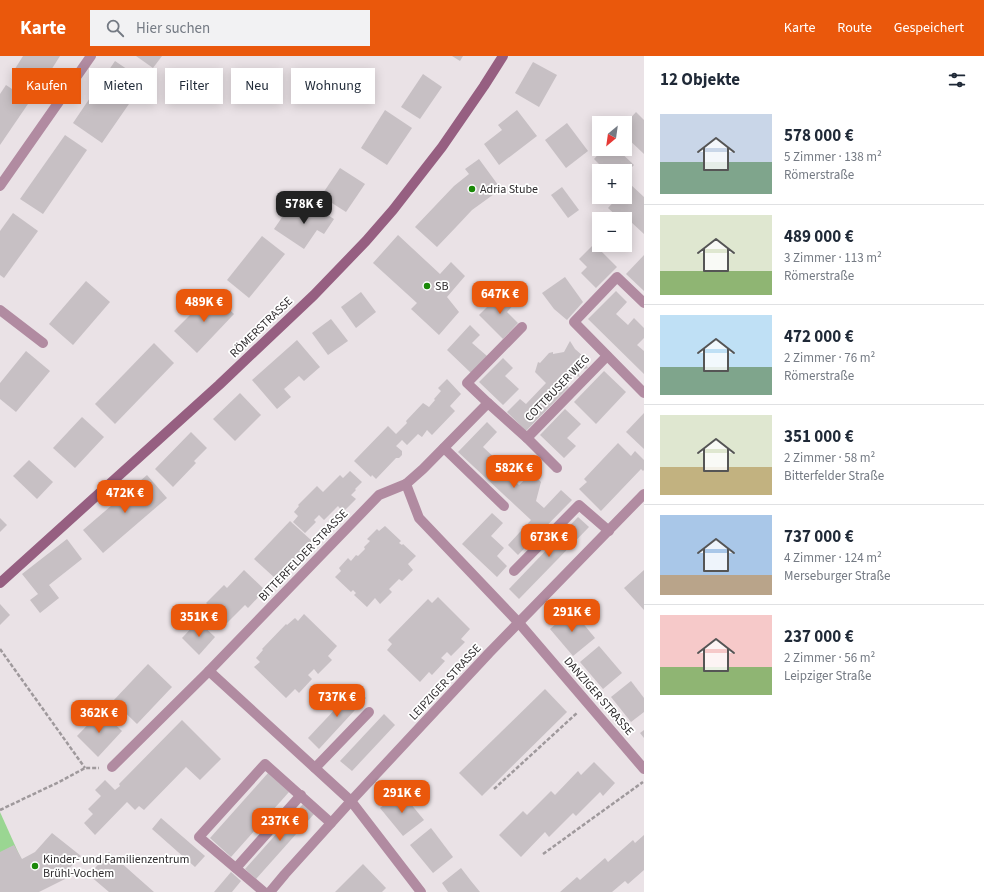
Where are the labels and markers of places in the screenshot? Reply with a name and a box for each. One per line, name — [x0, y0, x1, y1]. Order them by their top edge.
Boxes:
place label: Adria Stube — [480, 181, 538, 198]
marker: Adria Stube — [467, 184, 477, 194]
pin: 578K € — [271, 191, 337, 225]
place label: SB — [435, 278, 448, 295]
marker: SB — [422, 281, 432, 291]
pin: 647K € — [467, 281, 533, 315]
pin: 489K € — [171, 289, 237, 323]
pin: 582K € — [481, 455, 547, 489]
pin: 472K € — [92, 480, 158, 514]
pin: 673K € — [516, 524, 582, 558]
pin: 291K € — [539, 599, 605, 633]
pin: 351K € — [166, 604, 232, 638]
pin: 737K € — [304, 684, 370, 718]
pin: 362K € — [66, 700, 132, 734]
pin: 291K € — [369, 780, 435, 814]
pin: 237K € — [247, 808, 313, 842]
place label: Kinder- und Familienzentrum Brühl-Vochem — [43, 851, 189, 882]
marker: Kinder- und Familienzentrum Brühl-Vochem — [30, 861, 40, 871]

